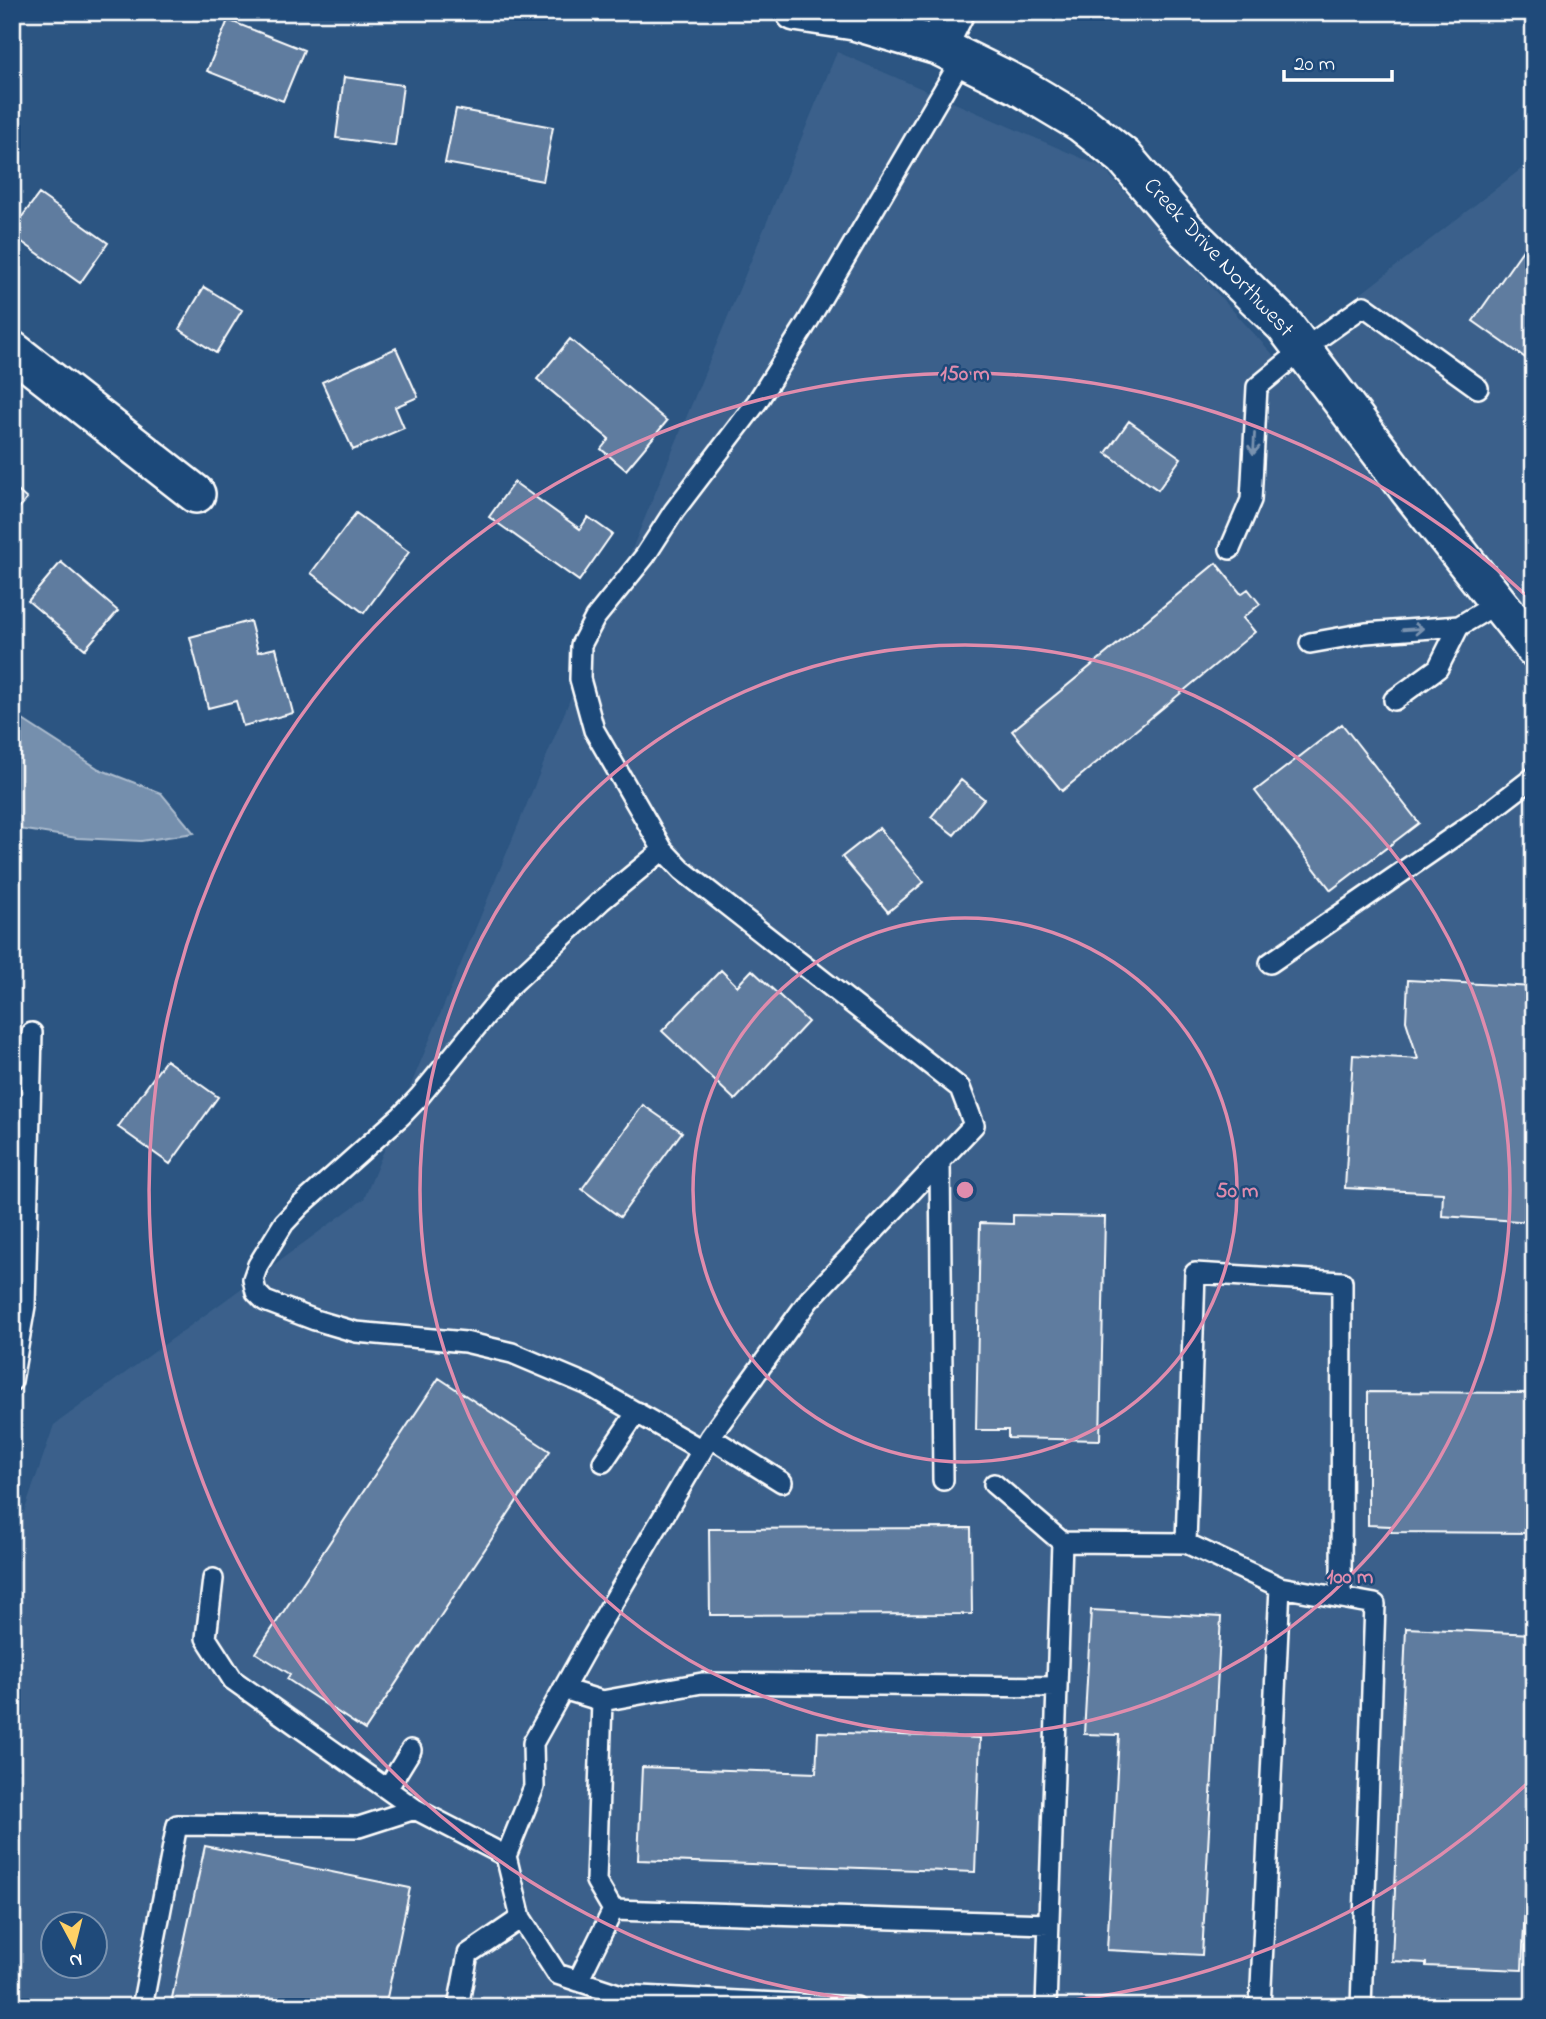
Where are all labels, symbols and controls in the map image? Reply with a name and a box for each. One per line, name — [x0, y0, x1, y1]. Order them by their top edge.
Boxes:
scale bar — [1284, 38, 1392, 82]
text: 20 m — [1294, 50, 1335, 80]
street label: Creek Drive Northwest — [1135, 171, 1301, 346]
text: 150 m — [940, 360, 990, 390]
one-way arrow — [1248, 432, 1261, 455]
one-way arrow — [1401, 622, 1423, 635]
text: 50 m — [1216, 1177, 1258, 1207]
centre of rings — [953, 1178, 977, 1202]
text: 100 m — [1327, 1563, 1373, 1593]
north arrow — [38, 1910, 108, 1980]
text: N — [68, 1945, 84, 1974]

